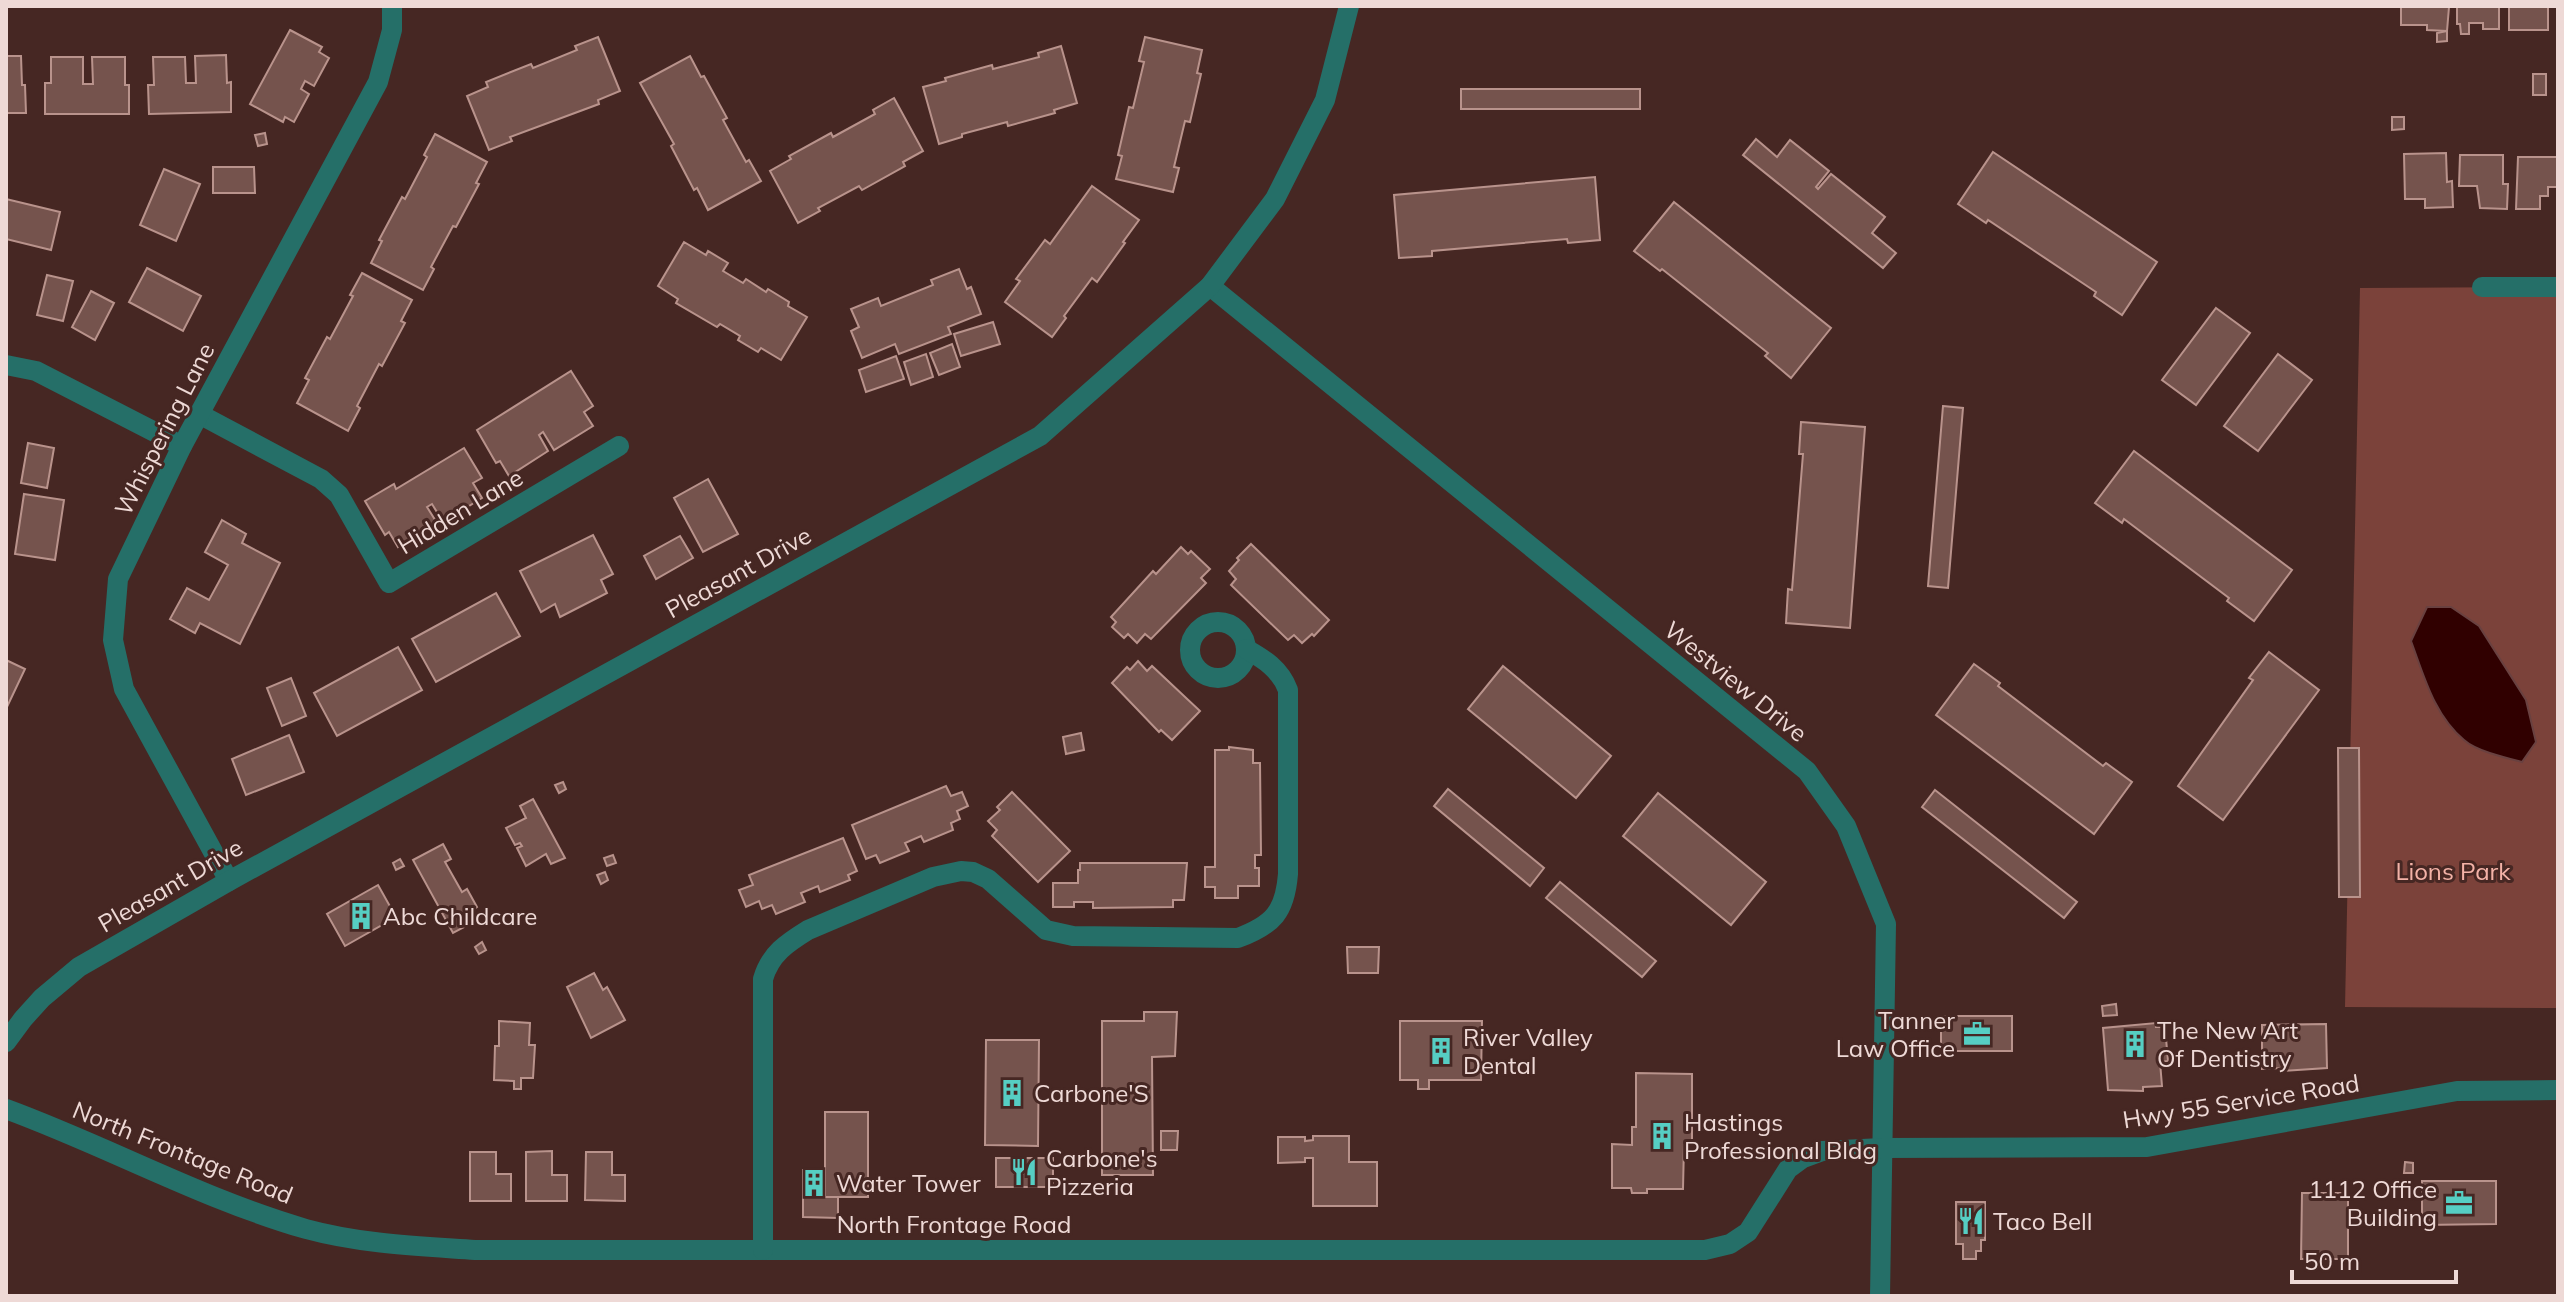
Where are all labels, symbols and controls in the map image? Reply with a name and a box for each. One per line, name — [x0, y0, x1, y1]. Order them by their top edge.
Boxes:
street label: Whispering Lane — [108, 338, 220, 520]
street label: Hidden Lane — [392, 462, 528, 560]
street label: Pleasant Drive — [660, 520, 816, 624]
street label: Westview Drive — [1659, 614, 1813, 748]
street label: Pleasant Drive — [92, 832, 248, 938]
park label: Lions Park — [2395, 856, 2511, 886]
building icon: Abc Childcare — [346, 901, 376, 931]
place label: Abc Childcare — [383, 901, 537, 931]
place label: Tanner Law Office — [1836, 1005, 1955, 1063]
place label: The New Art Of Dentistry — [2157, 1015, 2298, 1073]
office icon: Tanner Law Office — [1962, 1019, 1992, 1049]
place label: River Valley Dental — [1463, 1022, 1593, 1080]
building icon: The New Art Of Dentistry — [2120, 1029, 2150, 1059]
building icon: River Valley Dental — [1426, 1036, 1456, 1066]
street label: Hwy 55 Service Road — [2120, 1067, 2362, 1135]
building icon: Carbone'S — [997, 1078, 1027, 1108]
place label: Carbone'S — [1034, 1078, 1149, 1108]
street label: North Frontage Road — [69, 1094, 297, 1210]
place label: Hastings Professional Bldg — [1684, 1107, 1877, 1165]
building icon: Hastings Professional Bldg — [1647, 1121, 1677, 1151]
place label: Carbone's Pizzeria — [1046, 1143, 1158, 1201]
restaurant icon: Carbone's Pizzeria — [1009, 1157, 1039, 1187]
building icon: Water Tower — [799, 1168, 829, 1198]
place label: Water Tower — [836, 1168, 981, 1198]
place label: 1112 Office Building — [2308, 1174, 2437, 1232]
office icon: 1112 Office Building — [2444, 1188, 2474, 1218]
restaurant icon: Taco Bell — [1956, 1206, 1986, 1236]
place label: Taco Bell — [1993, 1206, 2092, 1236]
street label: North Frontage Road — [837, 1209, 1071, 1239]
scale bar — [2292, 1234, 2456, 1284]
text: 50 m — [2304, 1246, 2360, 1276]

